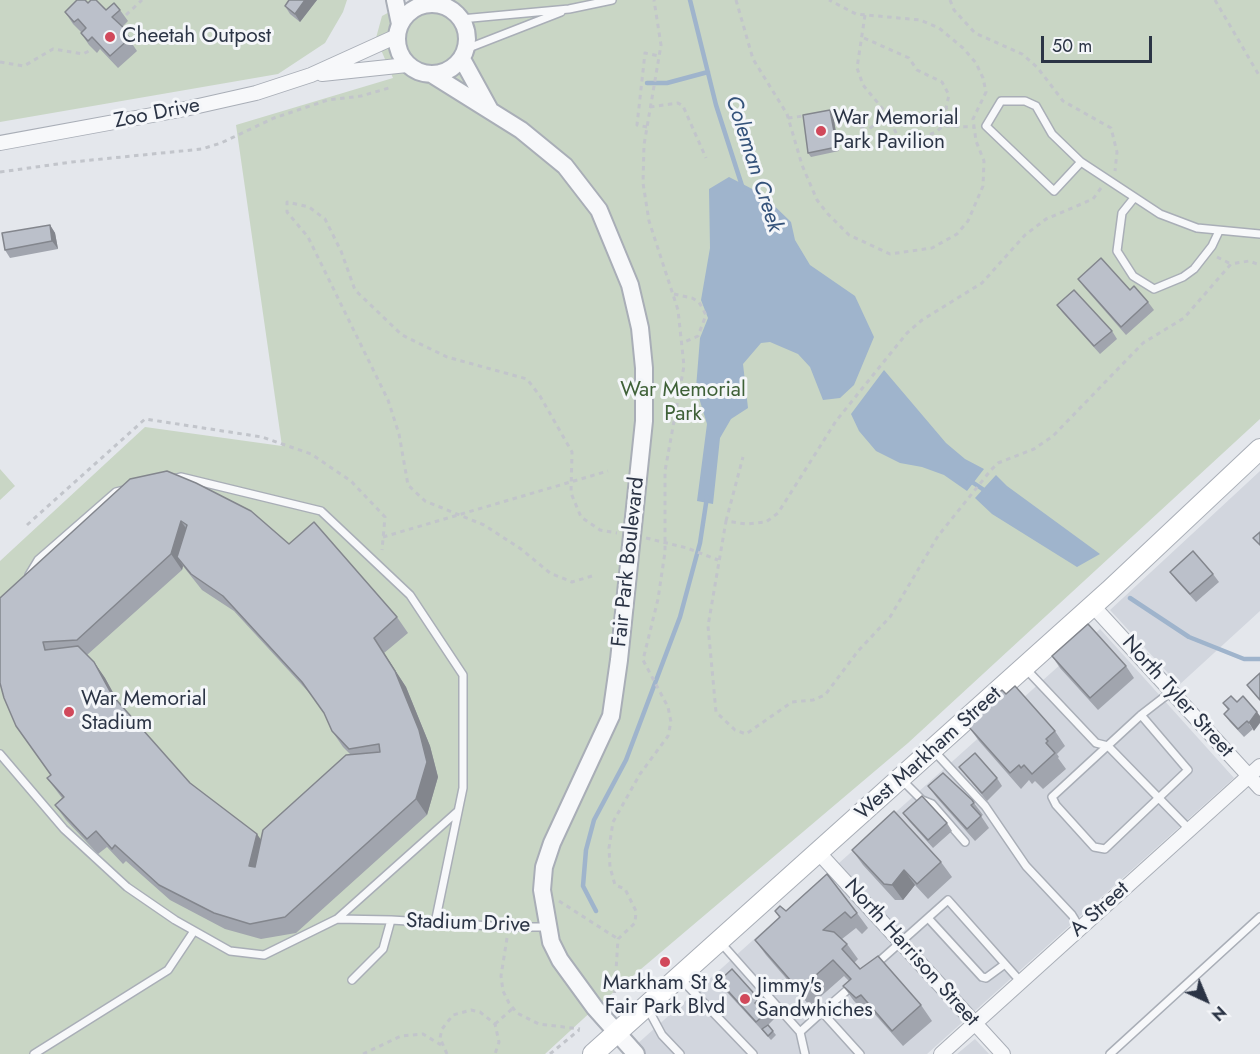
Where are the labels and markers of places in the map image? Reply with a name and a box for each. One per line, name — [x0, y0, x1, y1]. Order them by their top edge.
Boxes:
place label: Cheetah Outpost — [122, 24, 271, 50]
marker: Cheetah Outpost — [103, 30, 117, 44]
place label: War Memorial Park Pavilion — [833, 106, 959, 156]
marker: War Memorial Park Pavilion — [814, 124, 828, 138]
place label: War Memorial Stadium — [81, 687, 207, 737]
marker: War Memorial Stadium — [62, 705, 76, 719]
marker: Markham St & Fair Park Blvd — [658, 955, 672, 969]
place label: Markham St & Fair Park Blvd — [603, 971, 727, 1021]
place label: Jimmy's Sandwhiches — [757, 974, 873, 1024]
marker: Jimmy's Sandwhiches — [738, 992, 752, 1006]

